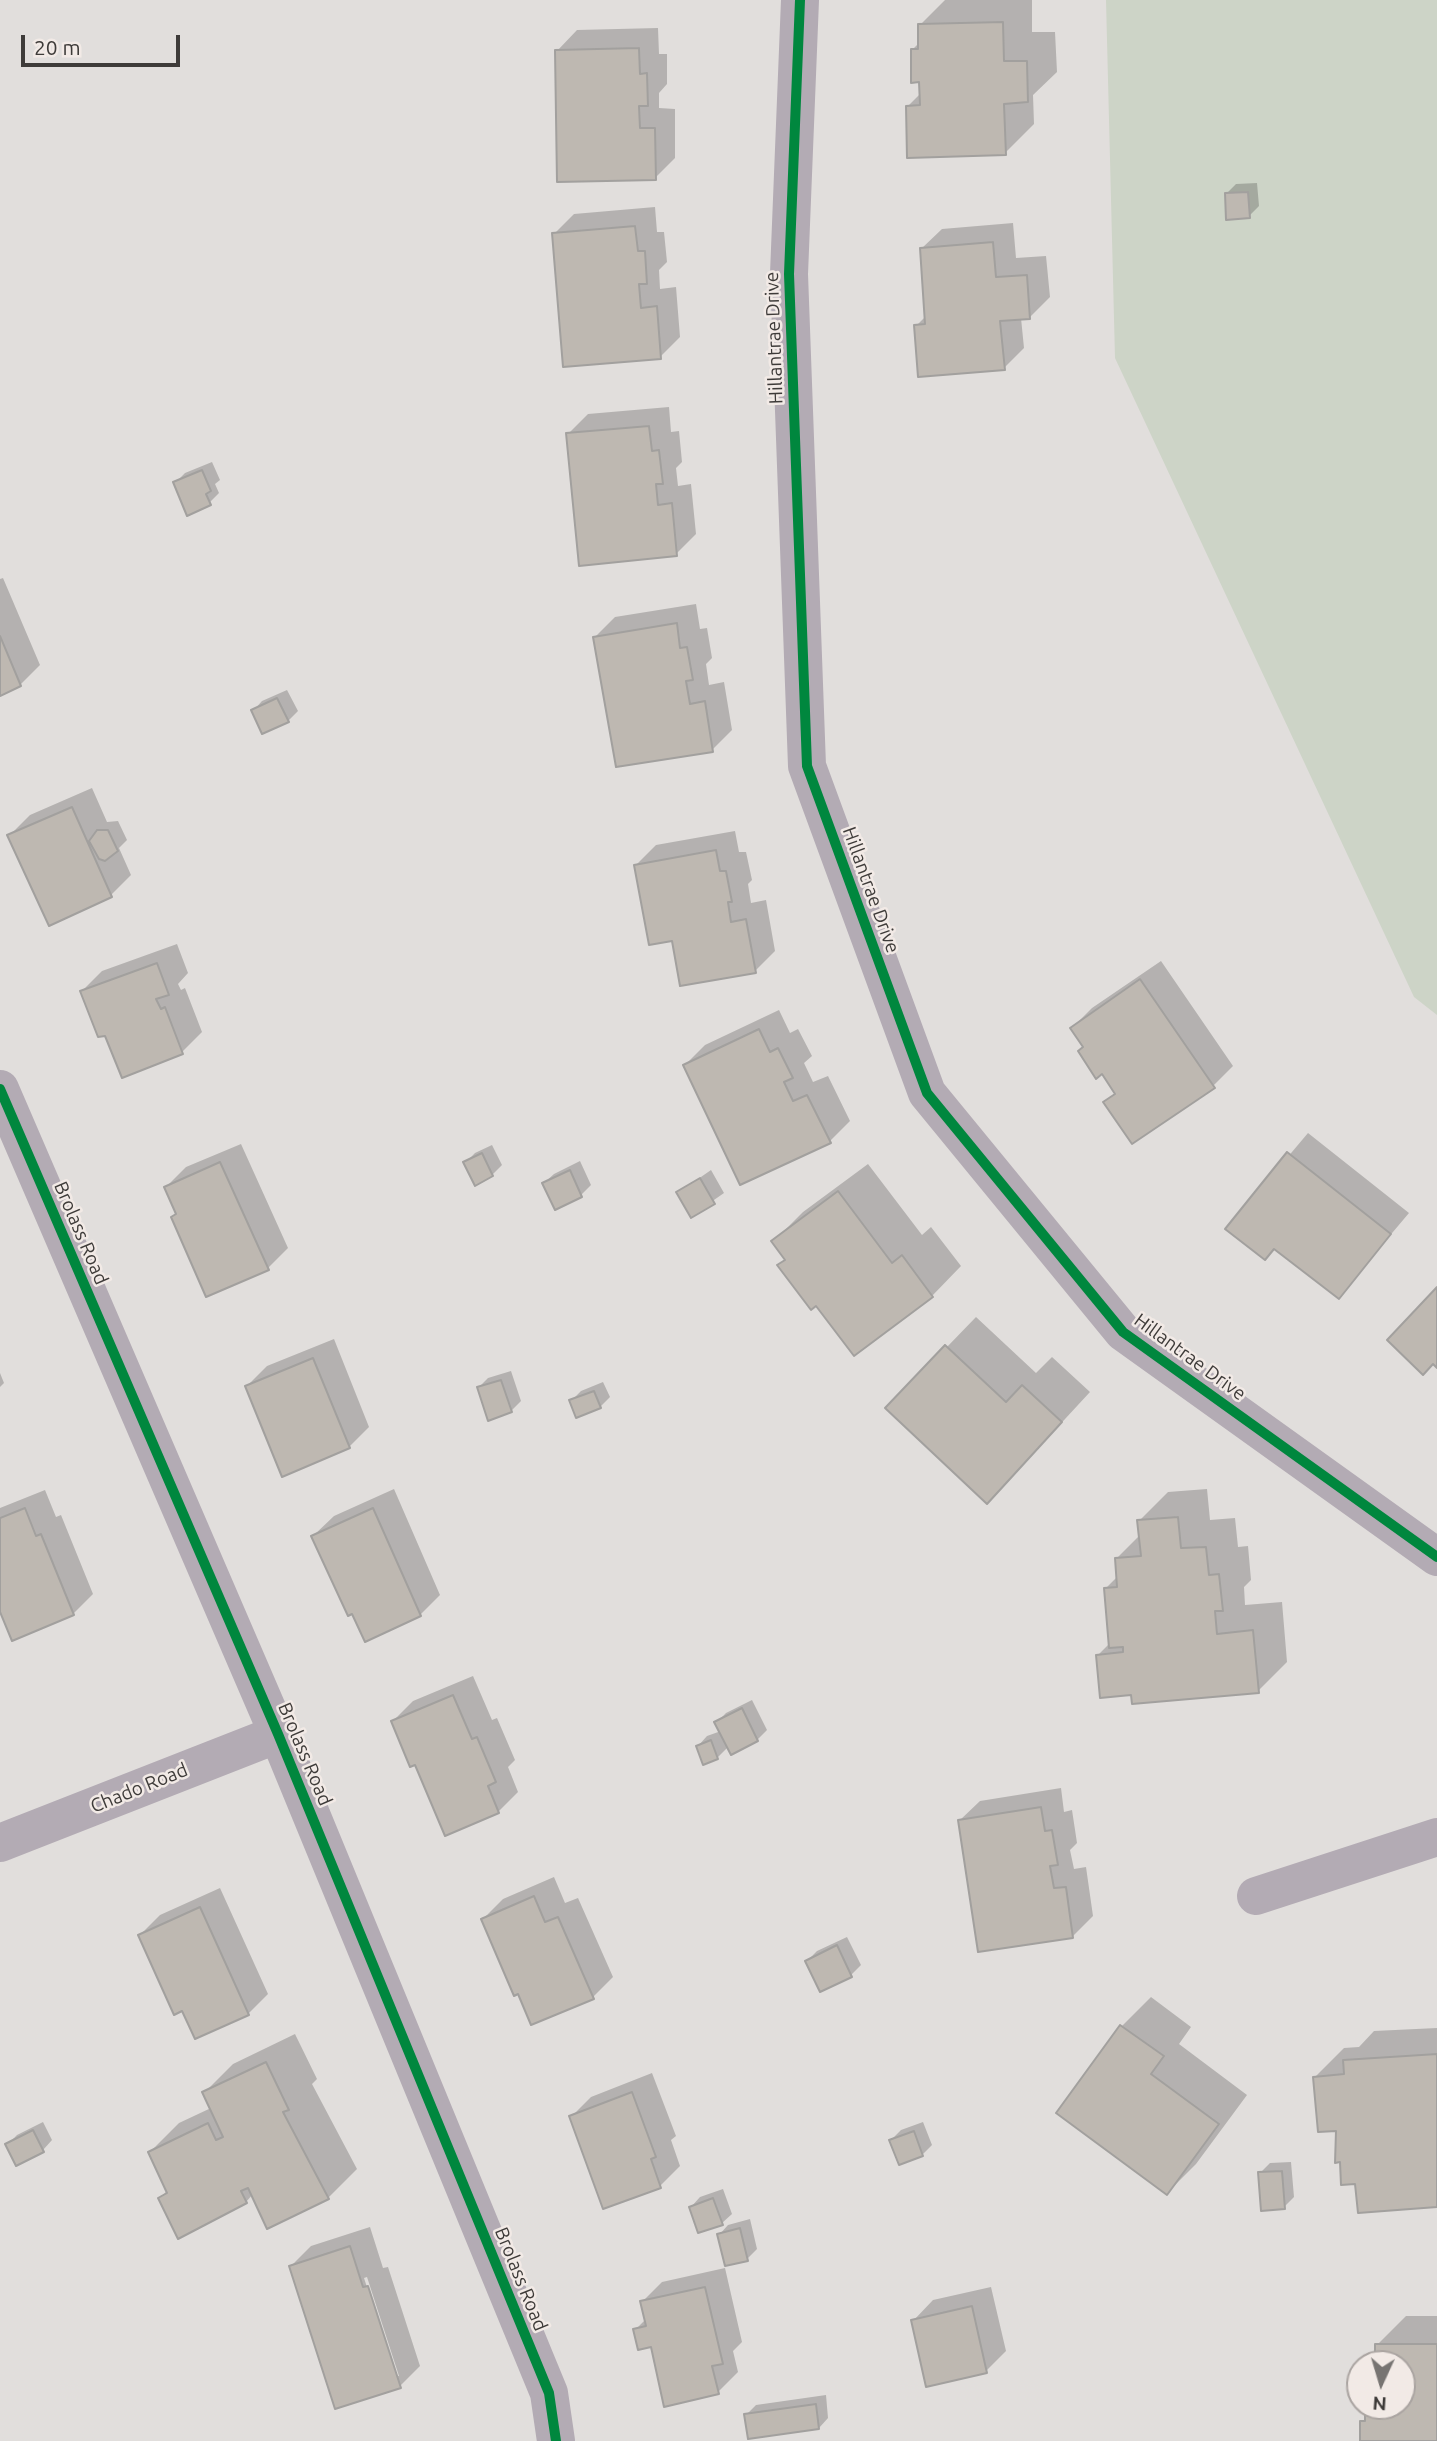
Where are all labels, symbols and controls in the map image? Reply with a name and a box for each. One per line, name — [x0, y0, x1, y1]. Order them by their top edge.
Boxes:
scale bar — [24, 21, 184, 65]
text: 20 m — [34, 35, 81, 59]
street label: Hillantrae Drive — [760, 271, 788, 405]
street label: Hillantrae Drive — [838, 824, 904, 956]
street label: Brolass Road — [49, 1178, 113, 1288]
street label: Hillantrae Drive — [1130, 1309, 1250, 1405]
street label: Brolass Road — [273, 1699, 337, 1809]
street label: Chado Road — [87, 1758, 191, 1818]
street label: Brolass Road — [490, 2224, 552, 2334]
north arrow — [1346, 2350, 1416, 2420]
text: N — [1372, 2392, 1388, 2415]

